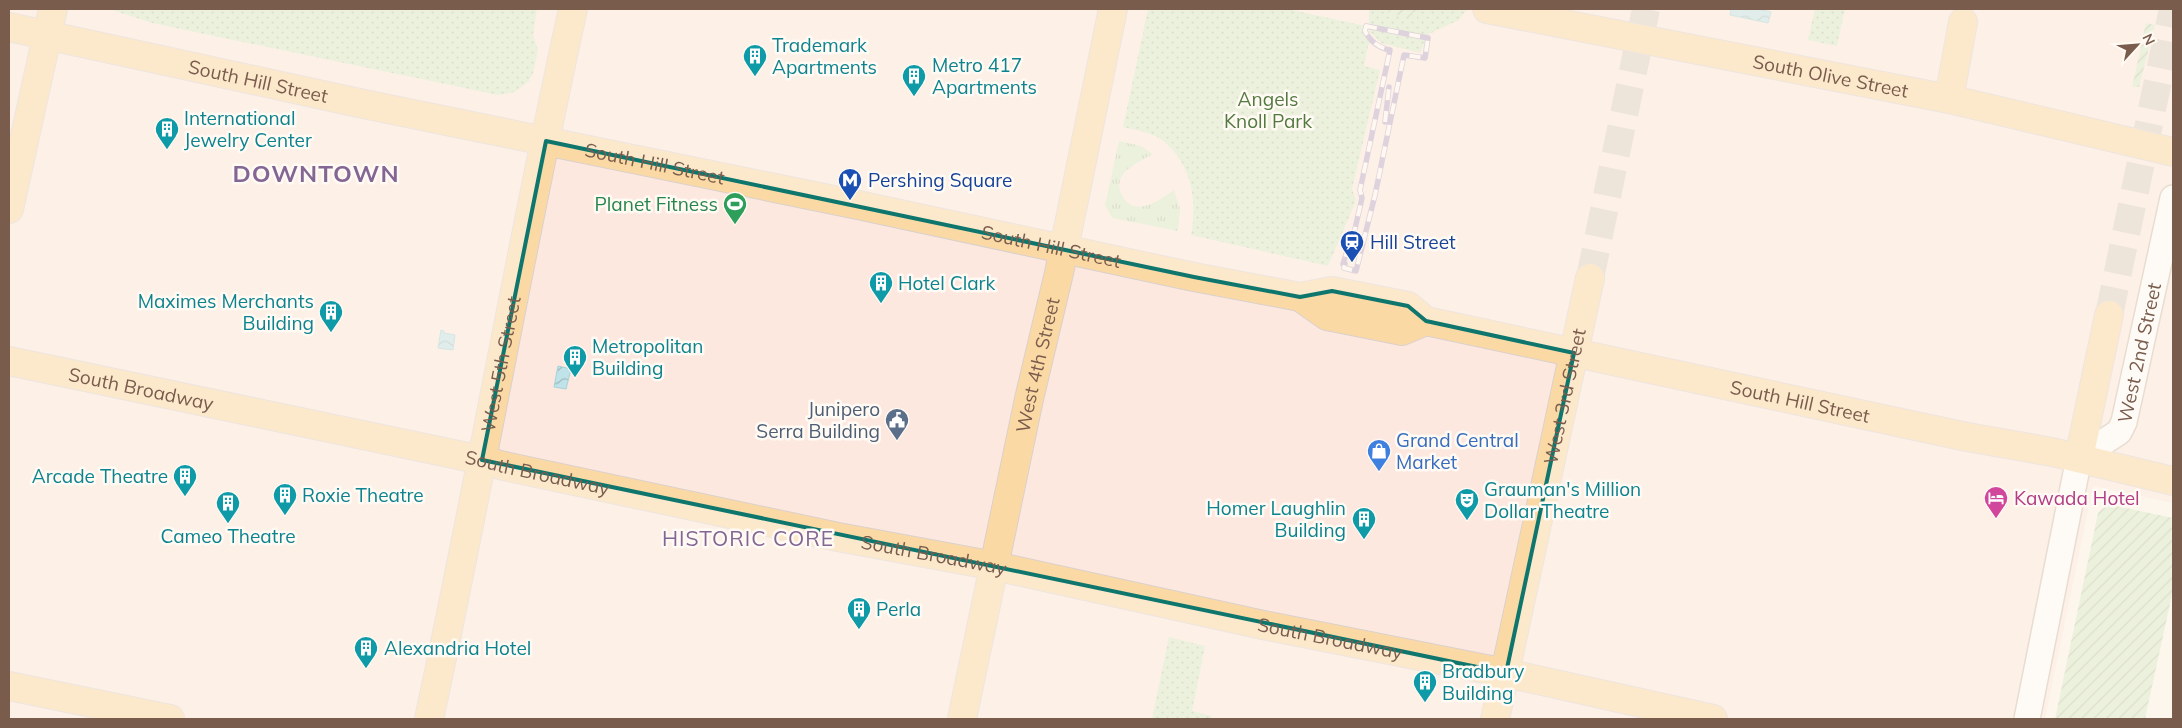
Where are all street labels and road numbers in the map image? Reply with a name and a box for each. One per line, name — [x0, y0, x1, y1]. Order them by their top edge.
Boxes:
street label: South Olive Street — [1751, 49, 1911, 103]
street label: South Hill Street — [186, 54, 331, 108]
street label: South Hill Street — [583, 137, 727, 190]
street label: South Hill Street — [979, 220, 1123, 273]
street label: West 2nd Street — [2112, 280, 2166, 425]
street label: West 5th Street — [476, 294, 526, 434]
street label: West 4th Street — [1010, 295, 1065, 435]
street label: West 3rd Street — [1538, 326, 1591, 467]
street label: South Broadway — [66, 362, 216, 416]
street label: South Hill Street — [1728, 375, 1872, 428]
street label: South Broadway — [463, 445, 612, 500]
street label: South Broadway — [859, 530, 1009, 580]
street label: South Broadway — [1255, 612, 1405, 664]

